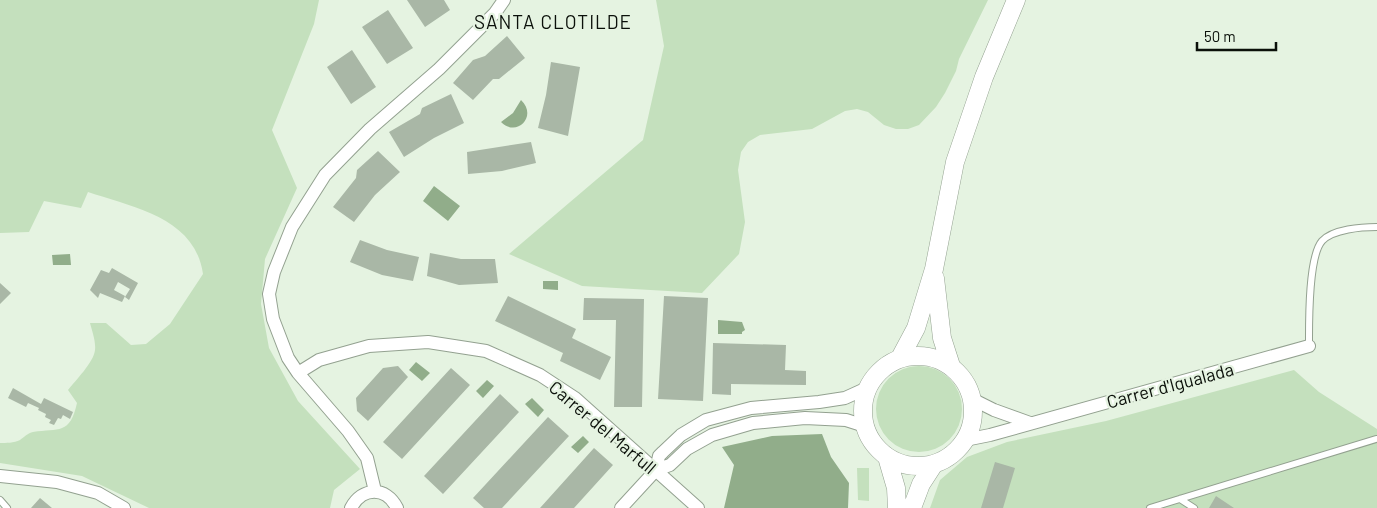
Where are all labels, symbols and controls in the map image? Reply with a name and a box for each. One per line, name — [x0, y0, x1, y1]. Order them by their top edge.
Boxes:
district label: SANTA CLOTILDE — [474, 10, 632, 33]
scale bar — [1197, 20, 1276, 52]
text: 50 m — [1204, 27, 1236, 45]
street label: Carrer d'Igualada — [1104, 357, 1236, 413]
street label: Carrer del Marfull — [545, 376, 661, 478]

